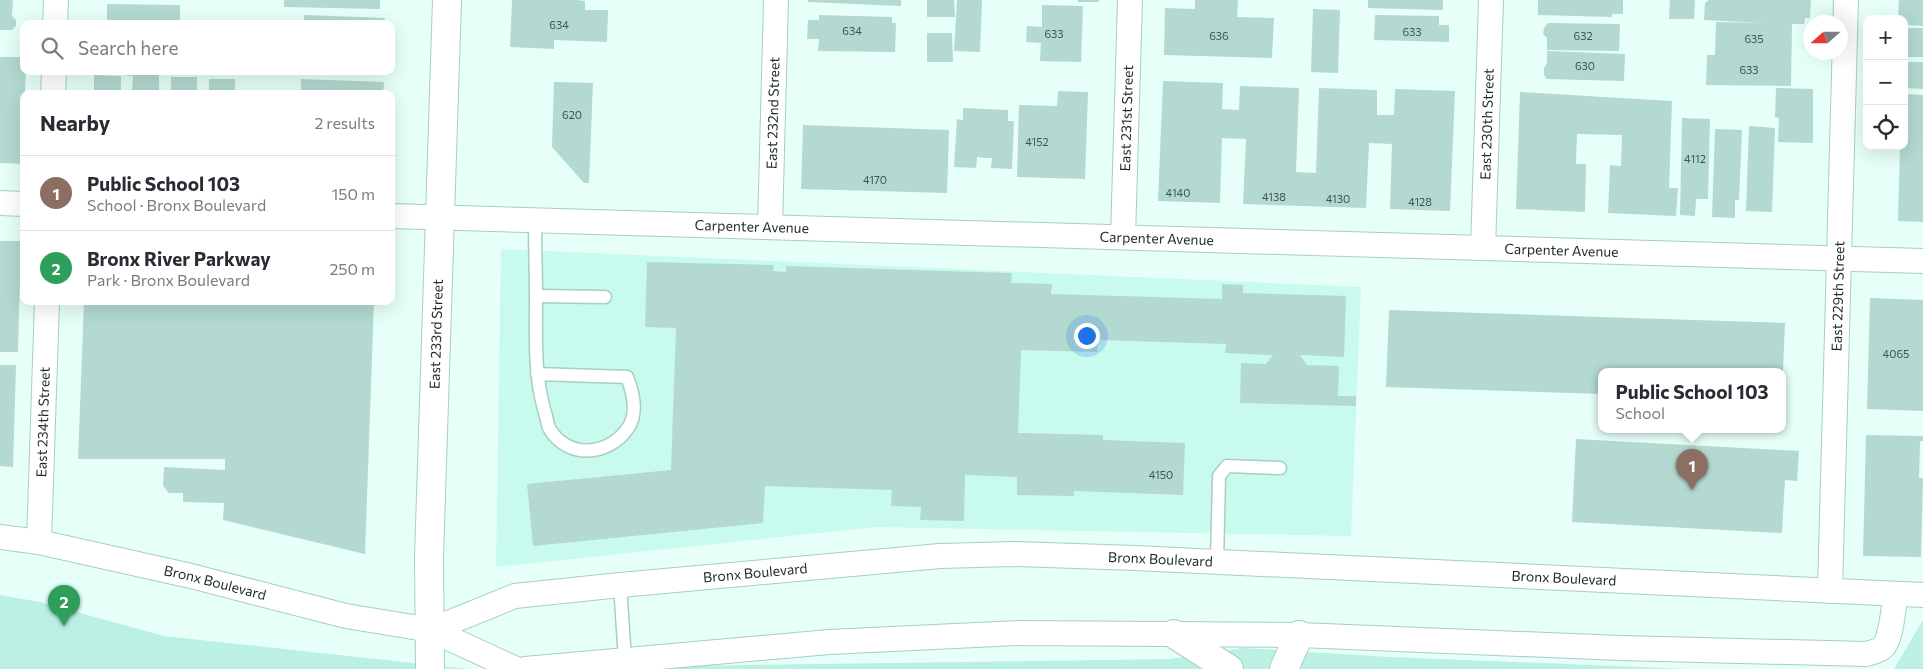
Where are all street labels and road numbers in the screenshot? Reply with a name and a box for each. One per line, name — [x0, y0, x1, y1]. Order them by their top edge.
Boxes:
street label: East 232nd Street — [763, 56, 783, 169]
street label: East 231st Street — [1116, 64, 1136, 172]
street label: East 230th Street — [1476, 68, 1497, 180]
street label: Carpenter Avenue — [695, 216, 809, 236]
street label: Carpenter Avenue — [1099, 228, 1214, 248]
street label: Carpenter Avenue — [1504, 240, 1619, 260]
street label: East 229th Street — [1827, 240, 1847, 352]
street label: East 233rd Street — [425, 279, 446, 389]
street label: East 234th Street — [32, 366, 53, 478]
street label: Bronx Boulevard — [1108, 548, 1213, 570]
street label: Bronx Boulevard — [702, 559, 808, 585]
street label: Bronx Boulevard — [162, 561, 268, 603]
street label: Bronx Boulevard — [1511, 567, 1617, 589]

